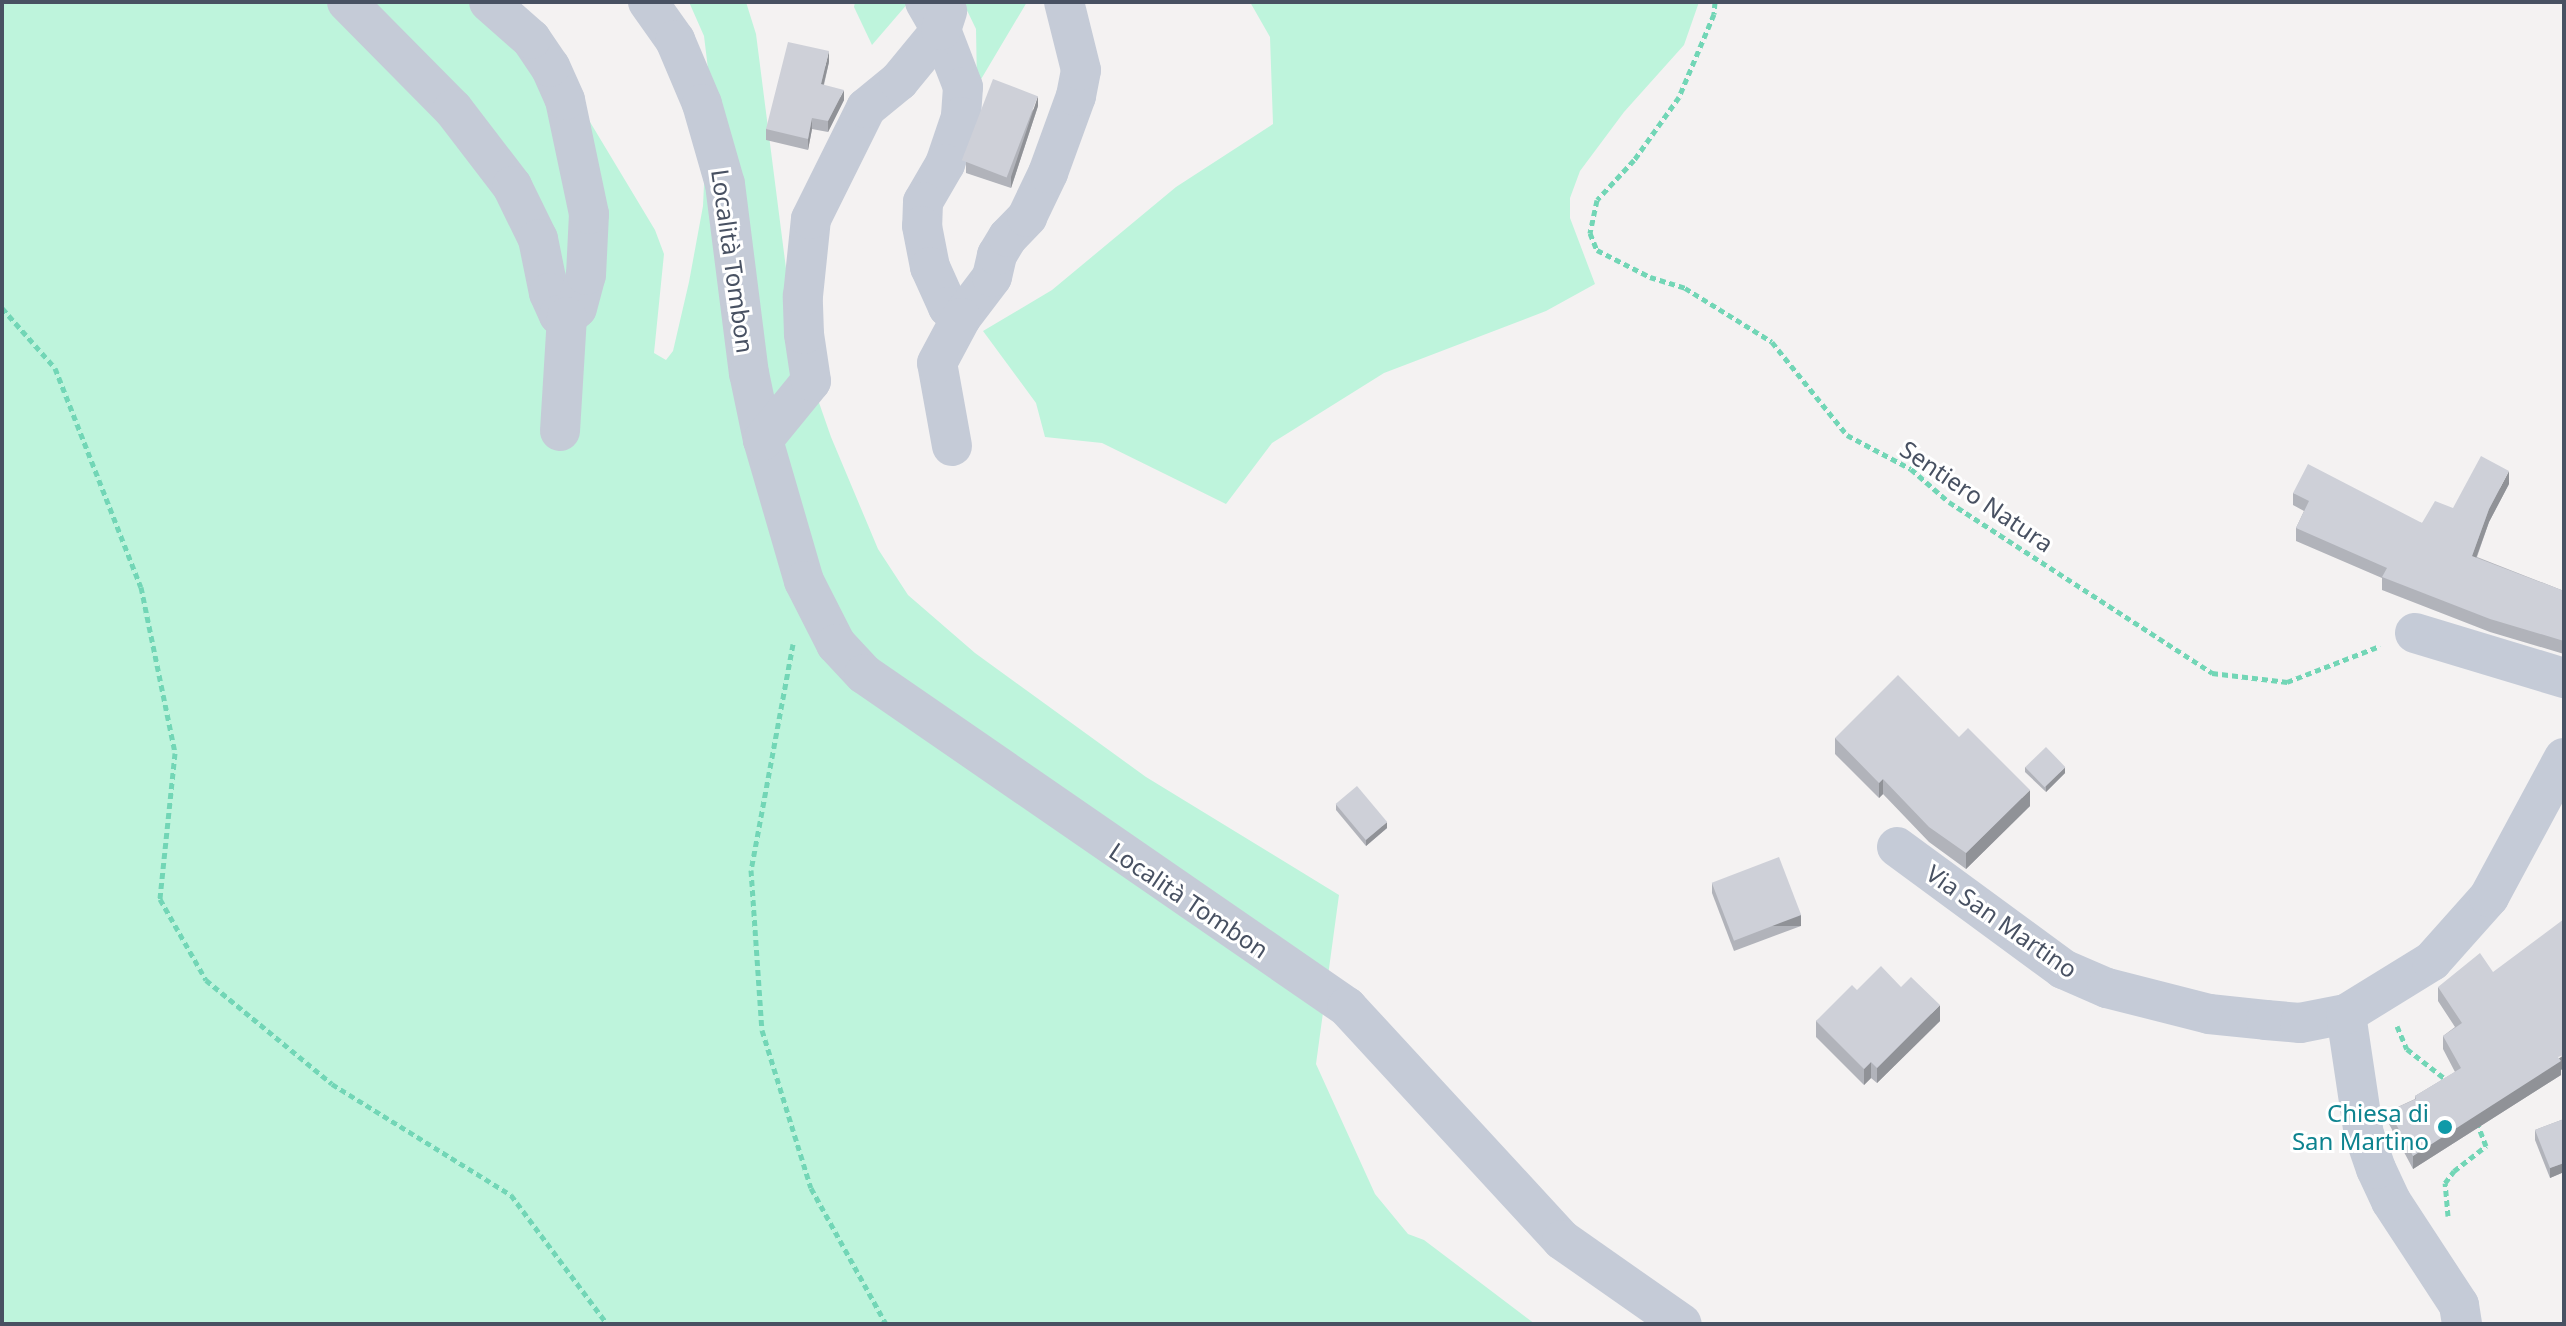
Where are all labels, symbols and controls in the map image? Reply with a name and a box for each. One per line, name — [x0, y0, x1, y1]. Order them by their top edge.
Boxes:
street label: Località Tombon — [706, 167, 760, 355]
street label: Sentiero Natura — [1895, 434, 2059, 558]
street label: Località Tombon — [1104, 836, 1274, 964]
street label: Via San Martino — [1921, 858, 2083, 984]
place label: Chiesa di San Martino — [2292, 1099, 2429, 1155]
marker: Chiesa di San Martino — [2436, 1118, 2454, 1136]

